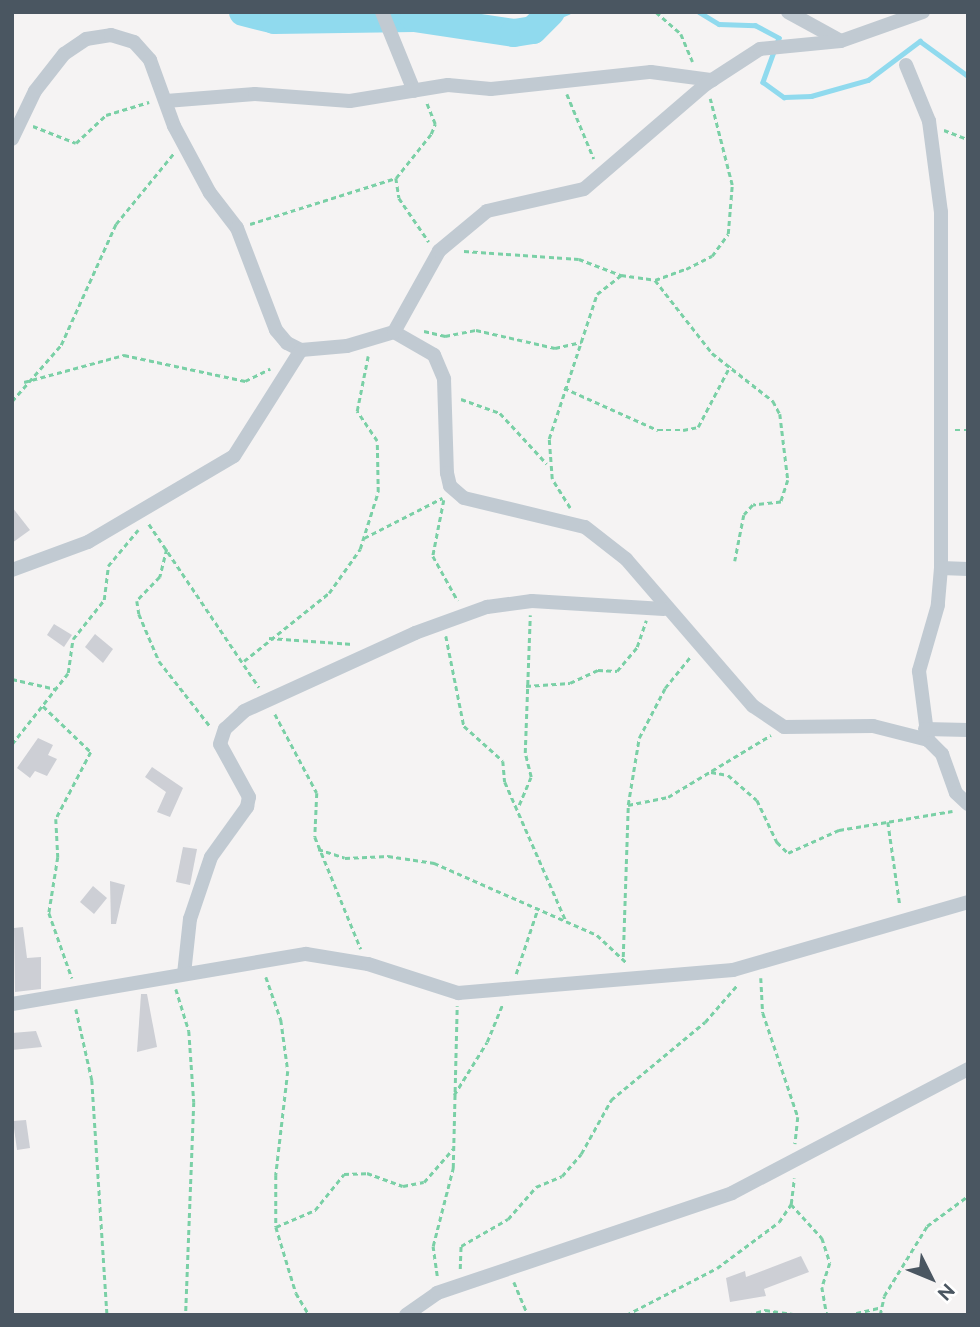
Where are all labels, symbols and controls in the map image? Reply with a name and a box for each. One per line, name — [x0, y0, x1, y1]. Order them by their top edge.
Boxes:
north arrow — [896, 1243, 966, 1313]
text: N — [933, 1280, 959, 1305]

